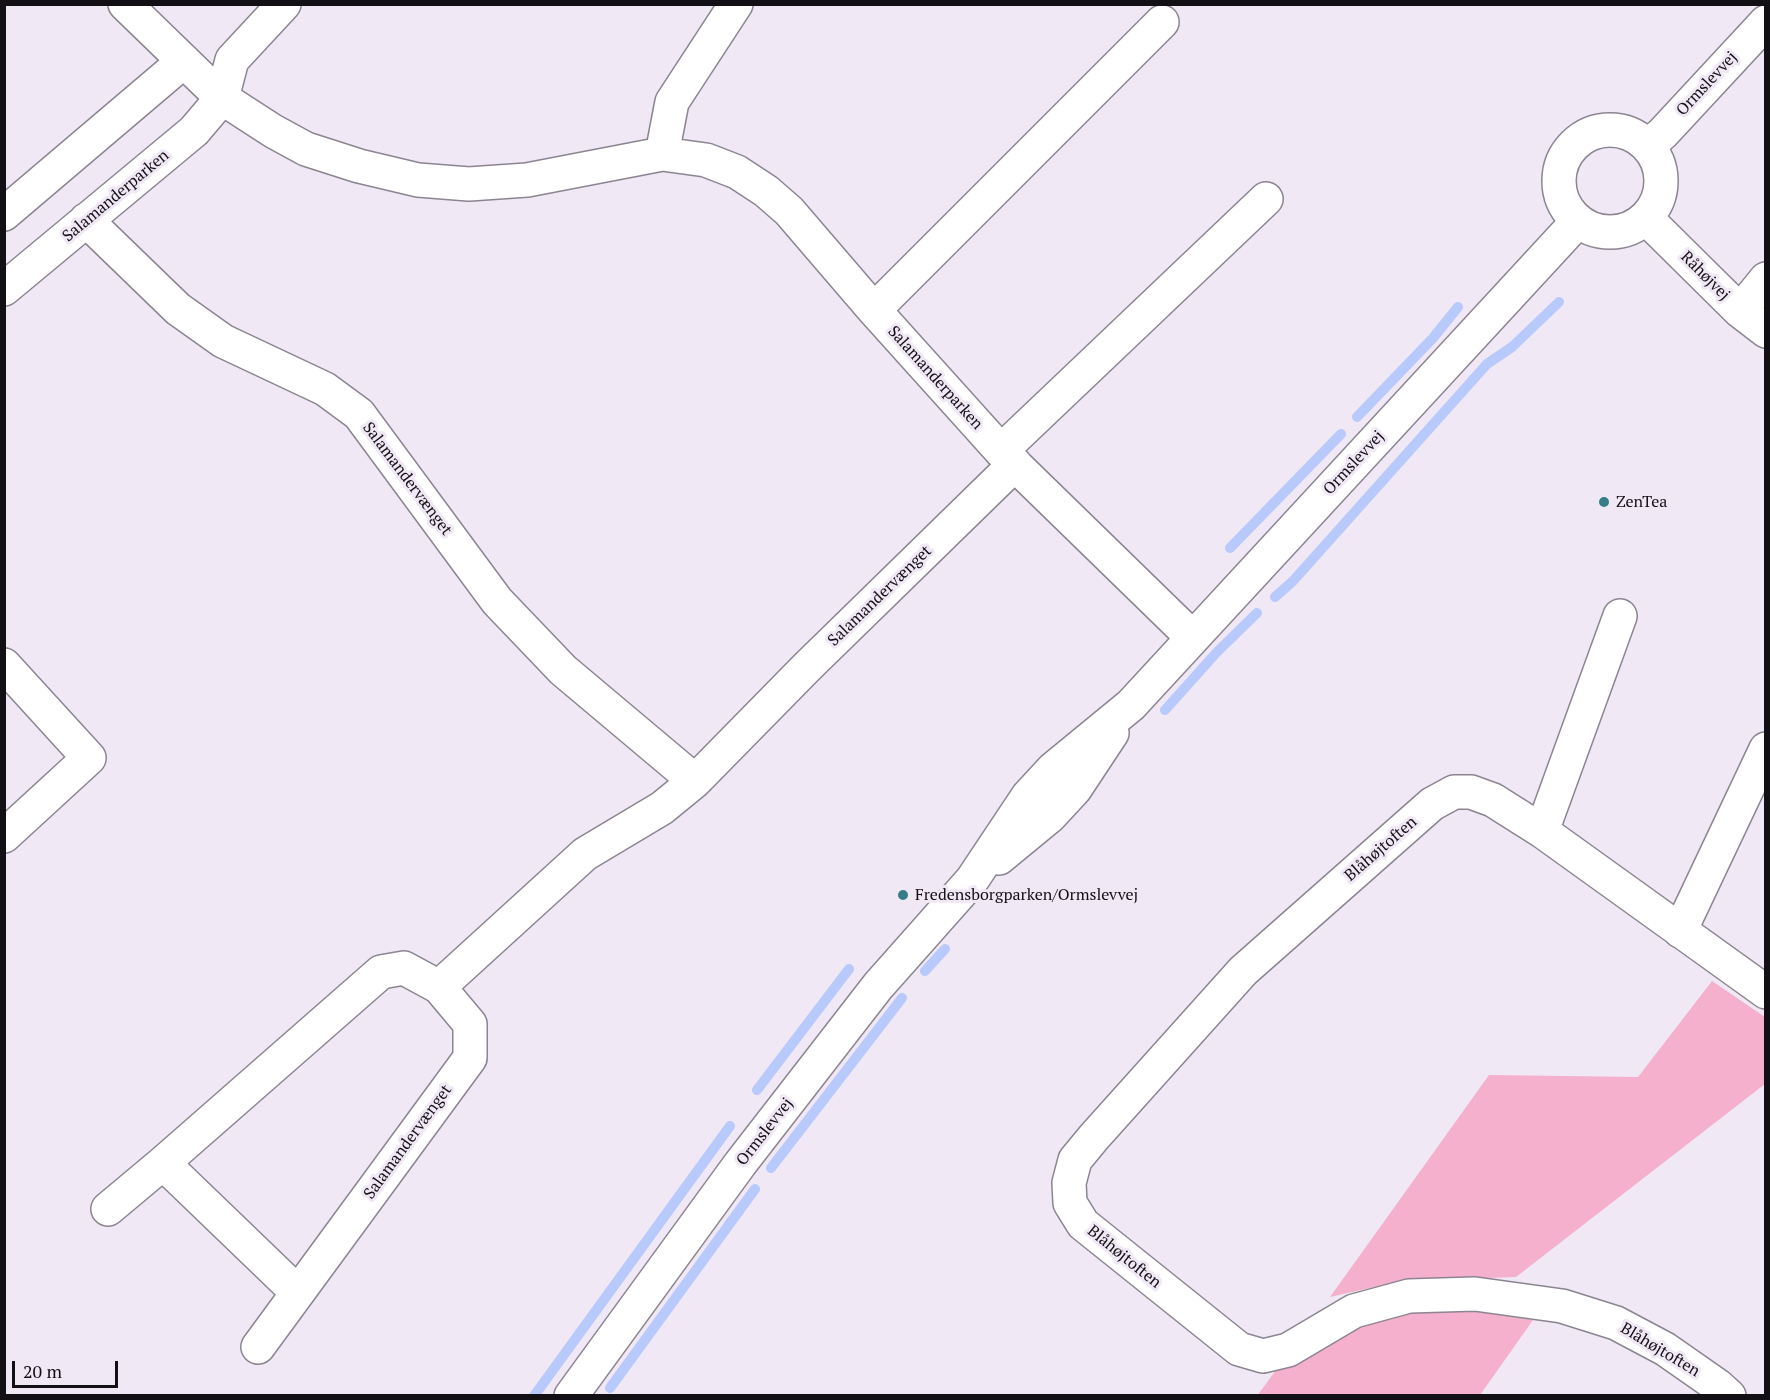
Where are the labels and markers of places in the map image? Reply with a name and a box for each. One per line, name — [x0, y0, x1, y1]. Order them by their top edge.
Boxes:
place label: ZenTea — [1616, 492, 1667, 512]
marker: ZenTea — [1597, 495, 1611, 509]
place label: Fredensborgparken/Ormslevvej — [915, 885, 1138, 905]
marker: Fredensborgparken/Ormslevvej — [896, 888, 910, 902]

